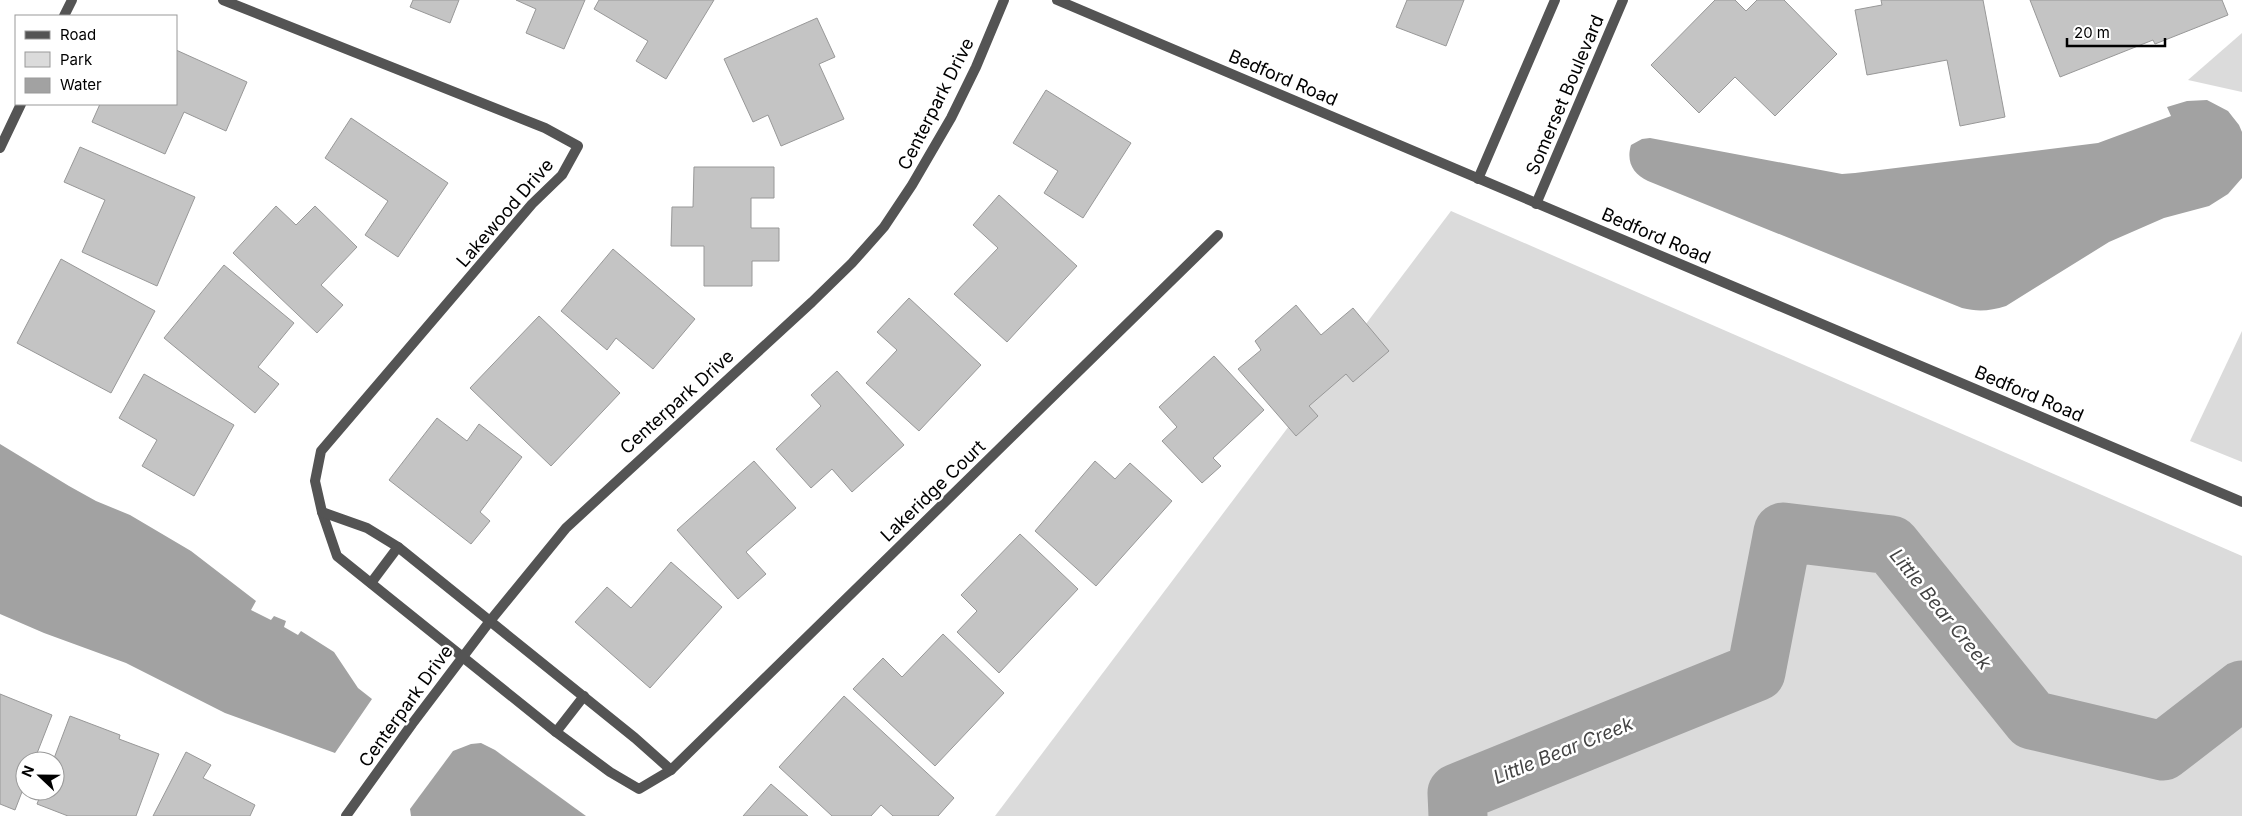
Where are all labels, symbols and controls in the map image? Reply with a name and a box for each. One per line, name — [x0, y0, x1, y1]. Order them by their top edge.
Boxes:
street label: Somerset Boulevard — [1521, 12, 1608, 178]
legend — [15, 15, 178, 105]
scale bar — [2067, 15, 2164, 47]
text: 20 m — [2074, 23, 2110, 42]
text: Road — [60, 25, 96, 44]
street label: Centerpark Drive — [893, 34, 978, 173]
street label: Bedford Road — [1226, 45, 1341, 110]
text: Park — [60, 50, 93, 69]
text: Water — [60, 75, 102, 94]
street label: Lakewood Drive — [452, 154, 557, 271]
street label: Bedford Road — [1599, 203, 1714, 268]
street label: Centerpark Drive — [616, 345, 738, 458]
street label: Bedford Road — [1972, 361, 2087, 426]
street label: Lakeridge Court — [876, 435, 989, 546]
water label: Little Bear Creek — [1885, 544, 1997, 675]
street label: Centerpark Drive — [354, 641, 457, 771]
water label: Little Bear Creek — [1490, 712, 1637, 789]
north arrow — [15, 751, 65, 801]
text: N — [18, 763, 37, 779]

